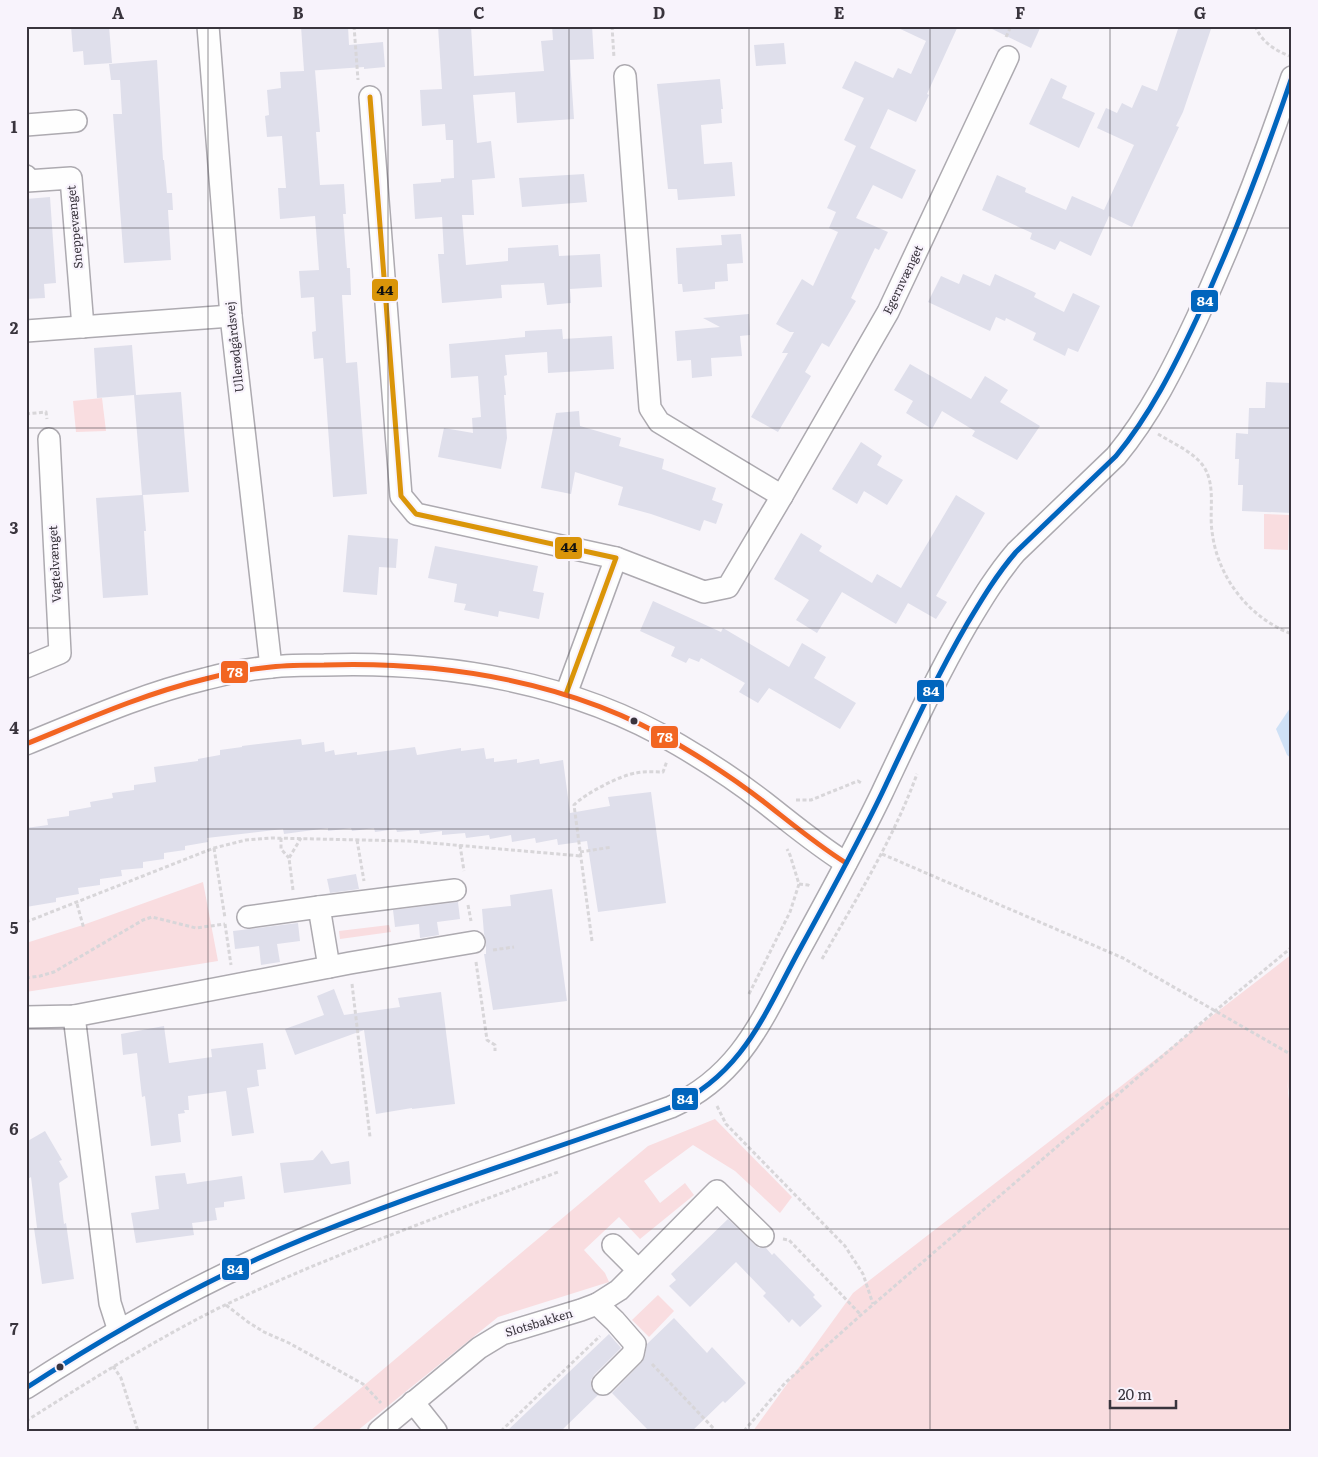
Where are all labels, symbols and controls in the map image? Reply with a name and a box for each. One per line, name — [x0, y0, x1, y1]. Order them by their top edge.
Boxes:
text: A — [112, 0, 124, 24]
text: B — [292, 0, 304, 24]
text: C — [473, 0, 485, 24]
text: D — [653, 0, 665, 24]
text: E — [834, 0, 845, 24]
text: F — [1015, 0, 1025, 24]
text: G — [1194, 0, 1206, 24]
text: 1 — [11, 114, 18, 138]
street label: Sneppevænget — [61, 184, 87, 270]
street label: Egernvænget — [878, 242, 927, 317]
line badge: 44 — [371, 278, 399, 302]
text: 44 — [377, 279, 394, 299]
line badge: 84 — [1190, 289, 1219, 313]
text: 84 — [1197, 290, 1214, 310]
street label: Ullerødgårdsvej — [220, 301, 248, 394]
text: 2 — [10, 315, 19, 339]
text: 3 — [10, 515, 19, 539]
street label: Vagtelvænget — [43, 525, 65, 603]
line badge: 44 — [554, 536, 583, 560]
text: 44 — [561, 536, 578, 556]
line badge: 78 — [220, 660, 249, 684]
text: 78 — [227, 661, 243, 681]
line badge: 84 — [916, 679, 945, 703]
text: 84 — [923, 680, 940, 700]
text: 4 — [9, 715, 19, 739]
unlabelled marker — [629, 716, 639, 726]
line badge: 78 — [650, 725, 679, 749]
text: 78 — [657, 726, 673, 746]
text: 5 — [10, 915, 19, 939]
line badge: 84 — [671, 1087, 699, 1111]
text: 84 — [677, 1088, 694, 1108]
text: 6 — [9, 1116, 19, 1140]
line badge: 84 — [221, 1257, 250, 1281]
text: 84 — [227, 1258, 244, 1278]
street label: Slotsbakken — [503, 1303, 575, 1341]
text: 7 — [10, 1316, 19, 1340]
unlabelled marker — [55, 1362, 65, 1372]
scale bar — [1110, 1377, 1177, 1409]
text: 20 m — [1118, 1382, 1152, 1405]

